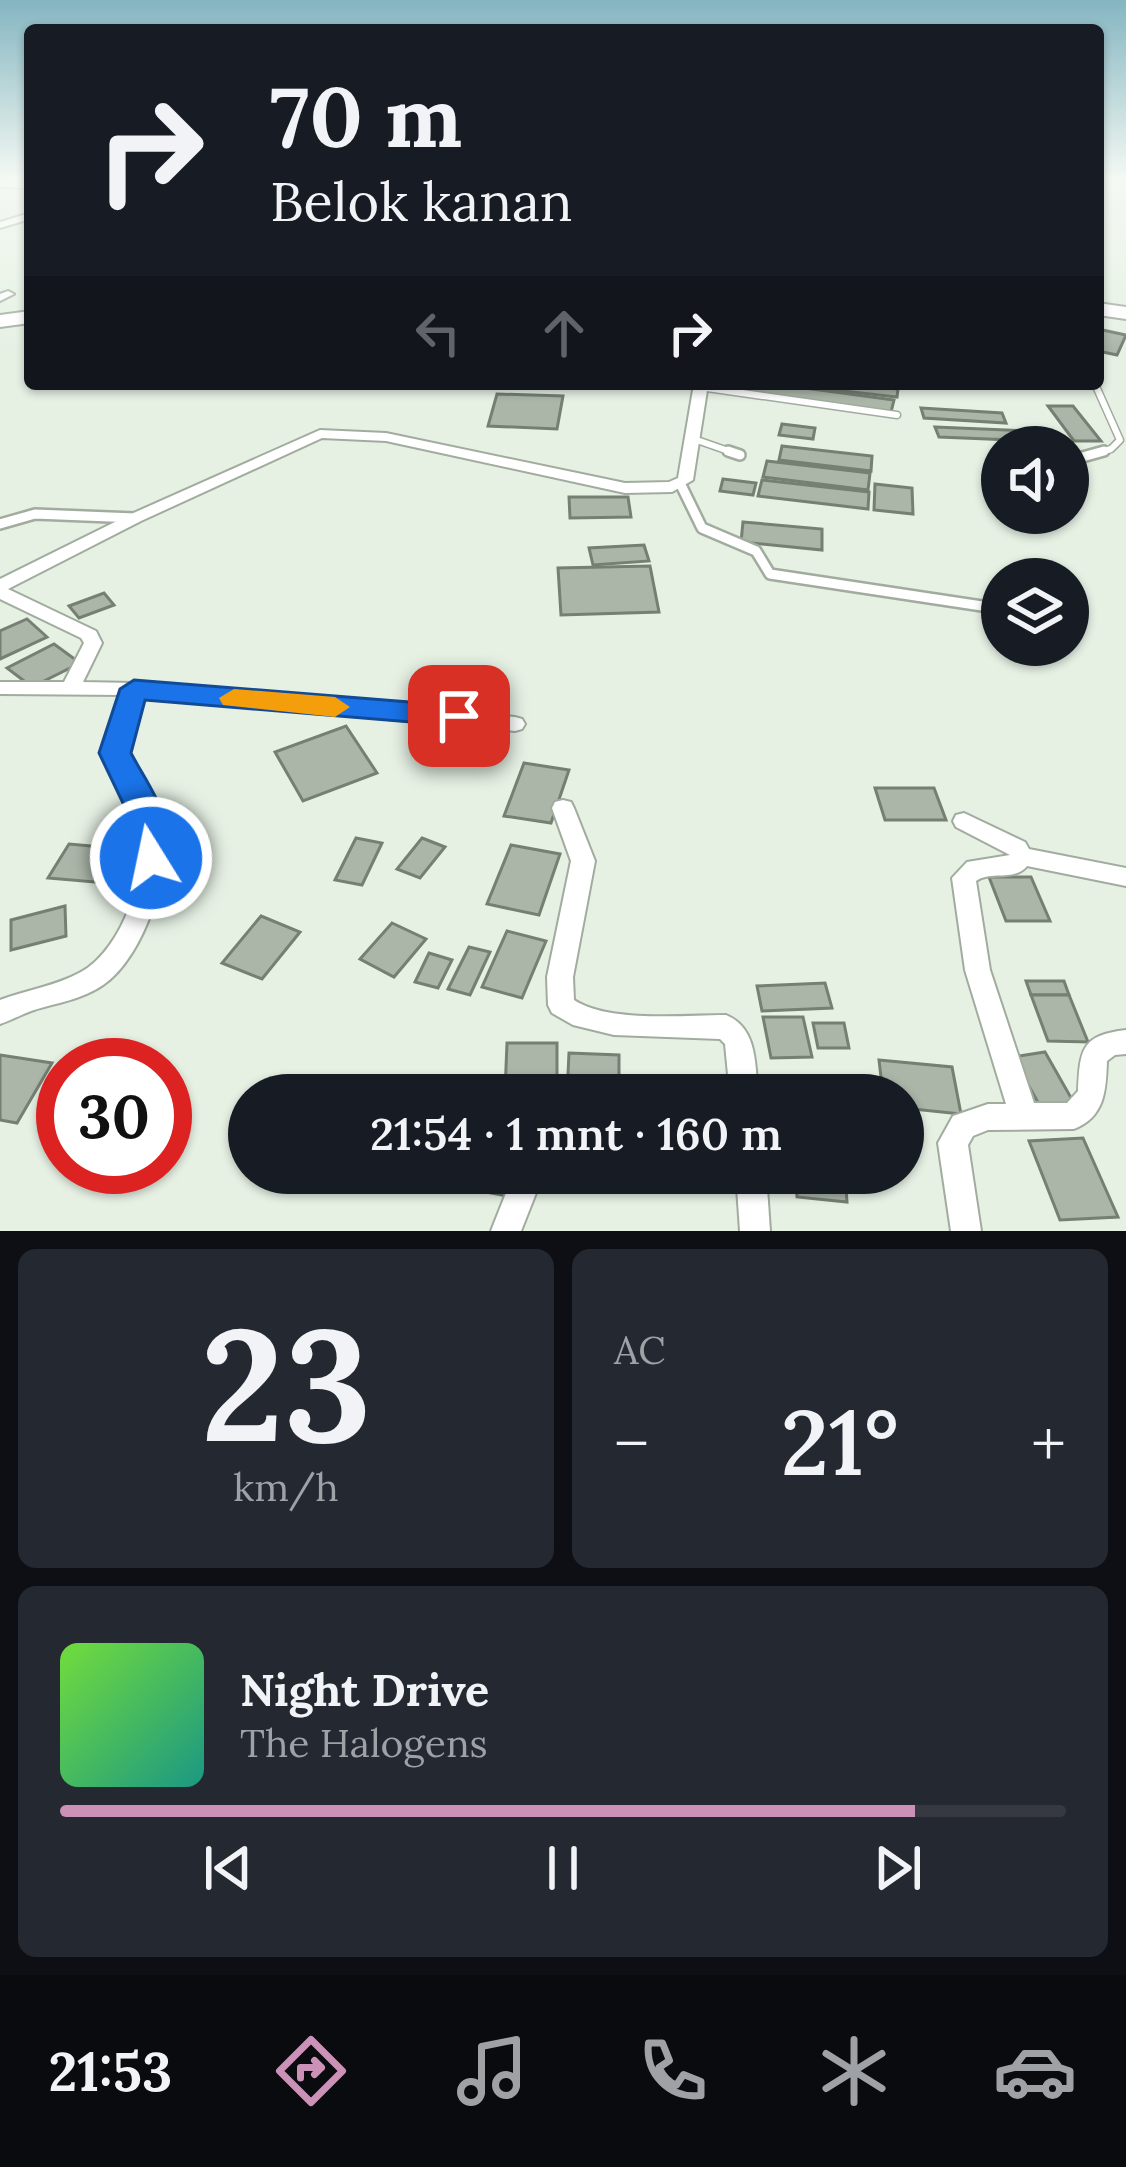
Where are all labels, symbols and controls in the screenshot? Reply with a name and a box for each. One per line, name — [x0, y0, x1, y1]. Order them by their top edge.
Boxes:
text: 70 m — [270, 62, 462, 170]
icon: right — [72, 72, 228, 228]
text: Belok kanan — [270, 167, 573, 236]
icon: left — [405, 300, 471, 366]
icon: ahead — [531, 300, 597, 366]
icon: right — [657, 300, 723, 366]
map controls — [981, 426, 1089, 666]
button: sound — [981, 426, 1089, 534]
button: layers — [981, 558, 1089, 666]
pin — [408, 665, 510, 767]
icon: arrive — [426, 683, 492, 749]
position arrow — [88, 795, 214, 921]
speed limit sign: 30 — [36, 1038, 192, 1194]
text: 21:54 · 1 mnt · 160 m — [370, 1105, 782, 1162]
text: 23 — [201, 1284, 371, 1484]
text: AC — [614, 1325, 665, 1375]
text: 21° — [781, 1384, 899, 1500]
text: − — [614, 1401, 649, 1485]
text: + — [1031, 1401, 1066, 1485]
text: km/h — [233, 1462, 339, 1512]
text: Night Drive — [240, 1661, 489, 1718]
text: The Halogens — [240, 1718, 488, 1768]
icon: previous — [195, 1835, 261, 1901]
icon: pause — [530, 1835, 596, 1901]
icon: next — [865, 1835, 931, 1901]
icon: directions — [269, 2029, 353, 2113]
icon: music — [450, 2029, 534, 2113]
icon: phone — [631, 2029, 715, 2113]
icon: climate — [812, 2029, 896, 2113]
icon: car — [993, 2029, 1077, 2113]
text: 21:53 — [49, 2037, 172, 2106]

